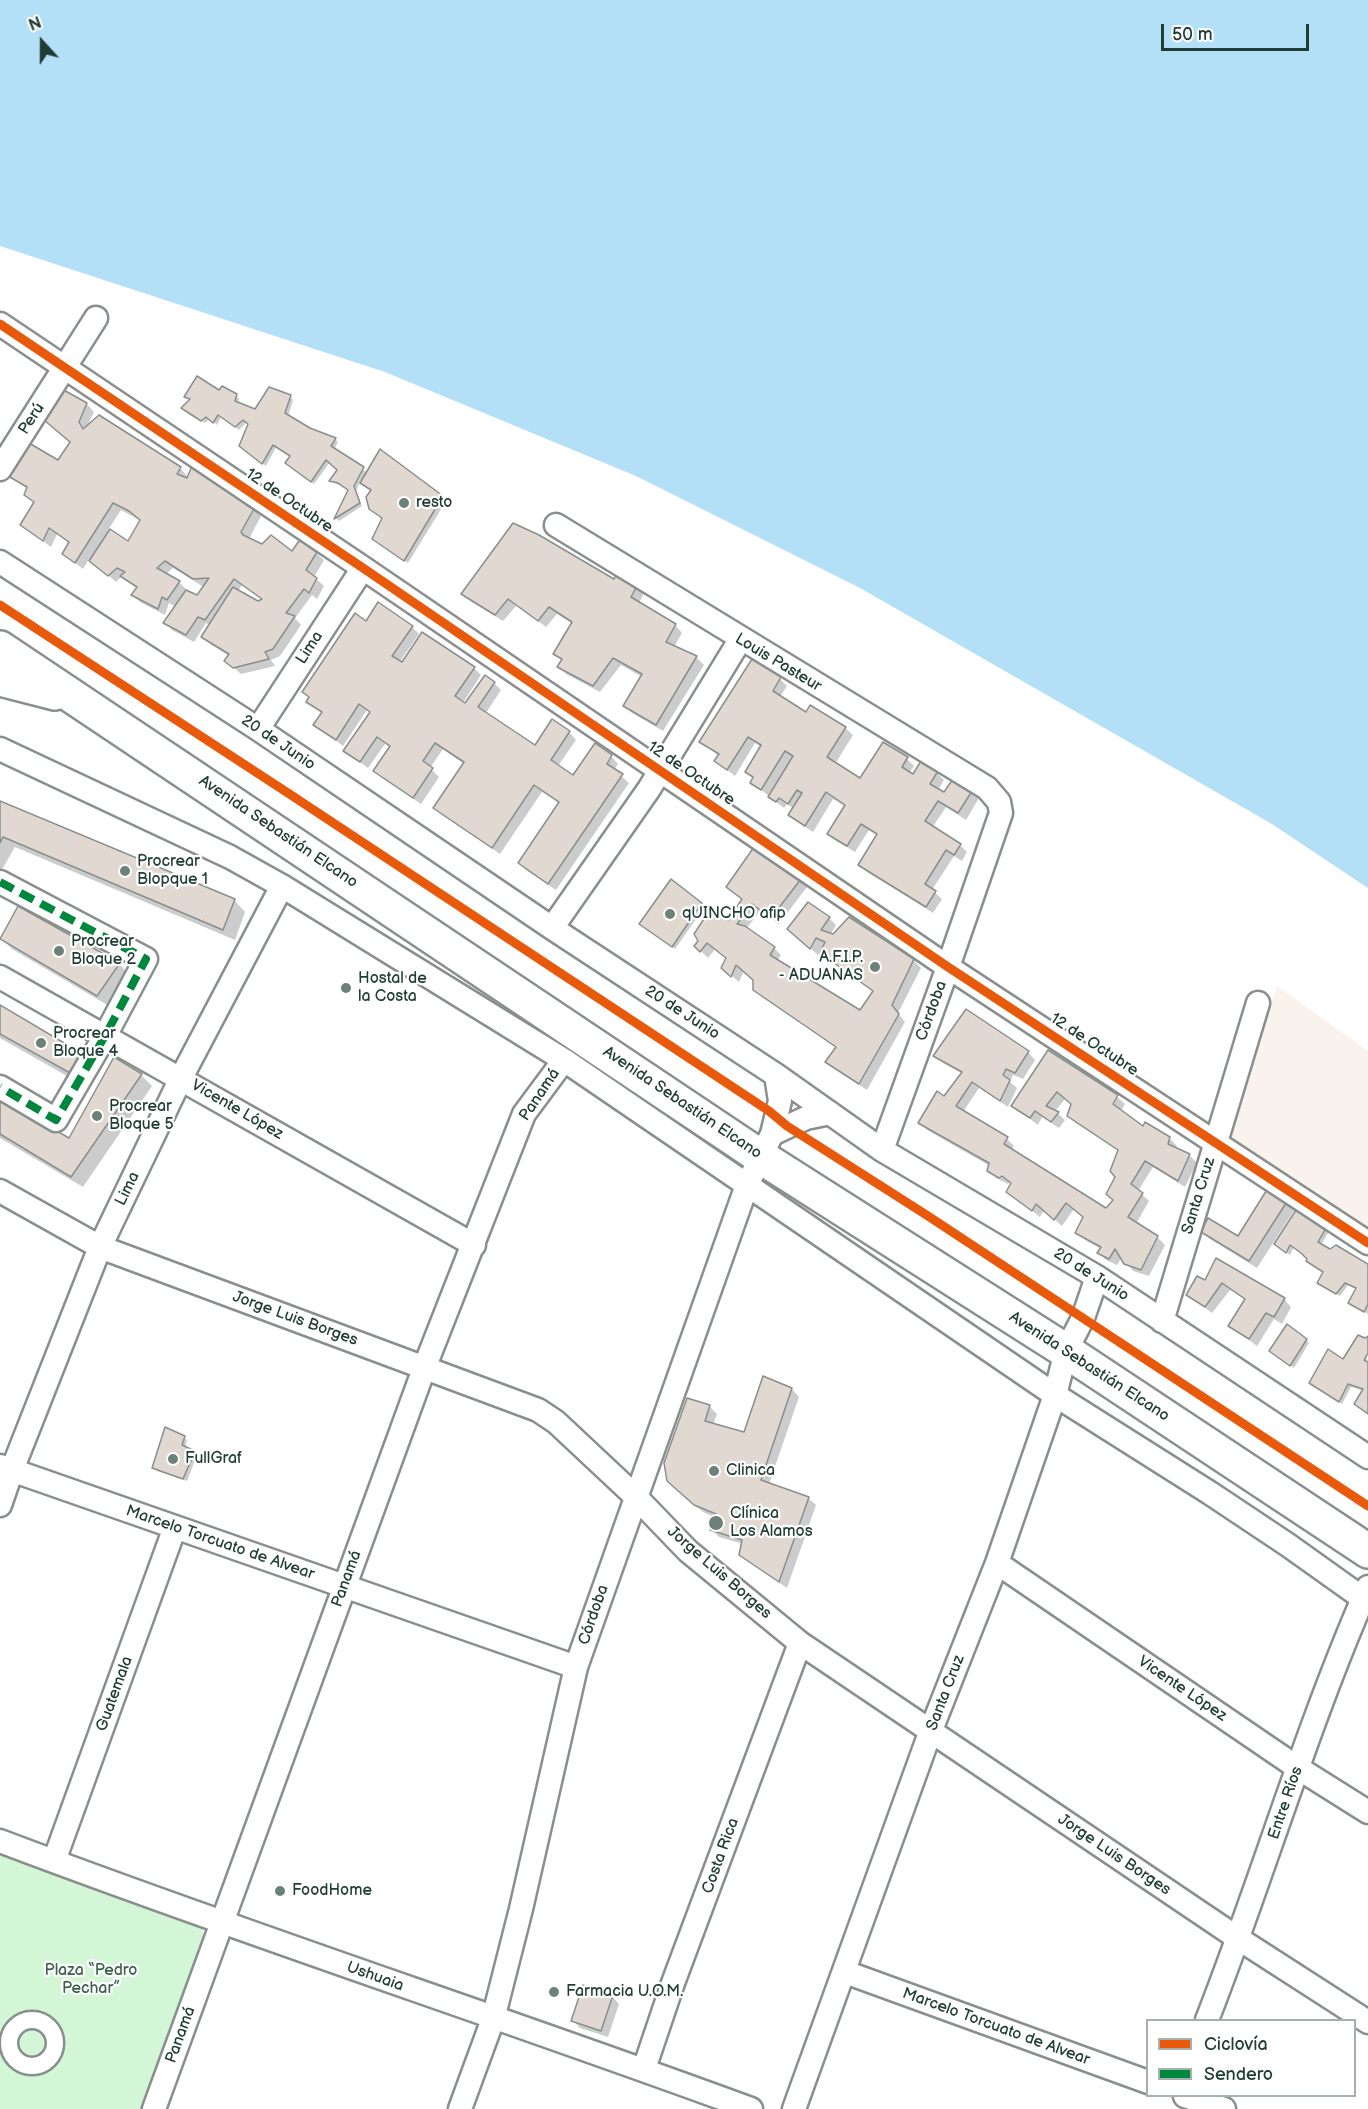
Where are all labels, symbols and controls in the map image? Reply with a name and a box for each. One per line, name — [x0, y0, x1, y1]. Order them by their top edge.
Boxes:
north arrow — [12, 12, 72, 72]
scale bar — [1164, 12, 1312, 50]
text: N — [26, 14, 44, 36]
text: 50 m — [1172, 24, 1213, 45]
street label: Perú — [15, 400, 49, 438]
street label: 12 de Octubre — [242, 465, 336, 537]
place label: resto — [416, 493, 452, 513]
marker: resto — [397, 496, 411, 510]
street label: Lima — [292, 628, 328, 668]
street label: Louis Pasteur — [731, 630, 825, 696]
street label: 20 de Junio — [237, 711, 319, 775]
street label: 12 de Octubre — [644, 738, 738, 810]
street label: Avenida Sebastián Elcano — [195, 772, 361, 892]
place label: Procrear Blopque 1 — [137, 852, 208, 890]
marker: Procrear Blopque 1 — [118, 864, 132, 878]
place label: qUINCHO afip — [682, 904, 786, 924]
marker: qUINCHO afip — [663, 907, 677, 921]
place label: Procrear Bloque 2 — [71, 932, 136, 970]
marker: Procrear Bloque 2 — [52, 944, 66, 958]
place label: A.F.I.P. - ADUANAS — [779, 948, 863, 986]
marker: A.F.I.P. - ADUANAS — [868, 960, 882, 974]
place label: Hostal de la Costa — [358, 969, 427, 1007]
street label: Córdoba — [912, 978, 952, 1044]
marker: Hostal de la Costa — [339, 981, 353, 995]
street label: 20 de Junio — [641, 982, 723, 1044]
street label: 12 de Octubre — [1046, 1009, 1142, 1081]
place label: Procrear Bloque 4 — [53, 1024, 118, 1062]
marker: Procrear Bloque 4 — [34, 1036, 48, 1050]
street label: Avenida Sebastián Elcano — [599, 1043, 765, 1163]
street label: Panamá — [516, 1065, 564, 1125]
street label: Vicente López — [188, 1076, 286, 1144]
place label: Procrear Bloque 5 — [109, 1097, 174, 1135]
marker: Procrear Bloque 5 — [90, 1109, 104, 1123]
street label: Santa Cruz — [1178, 1155, 1220, 1237]
street label: Lima — [112, 1169, 144, 1209]
street label: 20 de Junio — [1050, 1244, 1132, 1306]
street label: Jorge Luis Borges — [230, 1287, 360, 1351]
street label: Avenida Sebastián Elcano — [1005, 1308, 1173, 1426]
place label: FullGraf — [185, 1449, 242, 1469]
marker: FullGraf — [166, 1452, 180, 1466]
place label: Clinica — [726, 1461, 775, 1481]
marker: Clinica — [707, 1464, 721, 1478]
street label: Marcelo Torcuato de Alvear — [123, 1502, 317, 1584]
place label: Clínica Los Alamos — [730, 1504, 813, 1542]
marker: Clínica Los Alamos — [707, 1514, 725, 1532]
street label: Jorge Luis Borges — [663, 1522, 775, 1624]
street label: Panamá — [328, 1548, 366, 1610]
street label: Córdoba — [575, 1582, 613, 1648]
street label: Vicente López — [1134, 1652, 1230, 1726]
street label: Santa Cruz — [923, 1653, 969, 1733]
street label: Guatemala — [93, 1654, 137, 1734]
street label: Entre Ríos — [1265, 1764, 1307, 1842]
street label: Jorge Luis Borges — [1054, 1810, 1174, 1900]
street label: Costa Rica — [698, 1816, 744, 1896]
place label: FoodHome — [292, 1881, 372, 1901]
marker: FoodHome — [273, 1884, 287, 1898]
street label: Ushuaia — [344, 1958, 406, 1996]
park label: Plaza “Pedro Pechar” — [45, 1961, 137, 1999]
place label: Farmacia U.O.M. — [566, 1982, 683, 2002]
street label: Marcelo Torcuato de Alvear — [900, 1984, 1092, 2070]
marker: Farmacia U.O.M. — [547, 1985, 561, 1999]
street label: Panamá — [162, 2004, 200, 2066]
legend — [1146, 2019, 1356, 2097]
text: Ciclovía — [1204, 2034, 1268, 2055]
text: Sendero — [1204, 2064, 1273, 2085]

